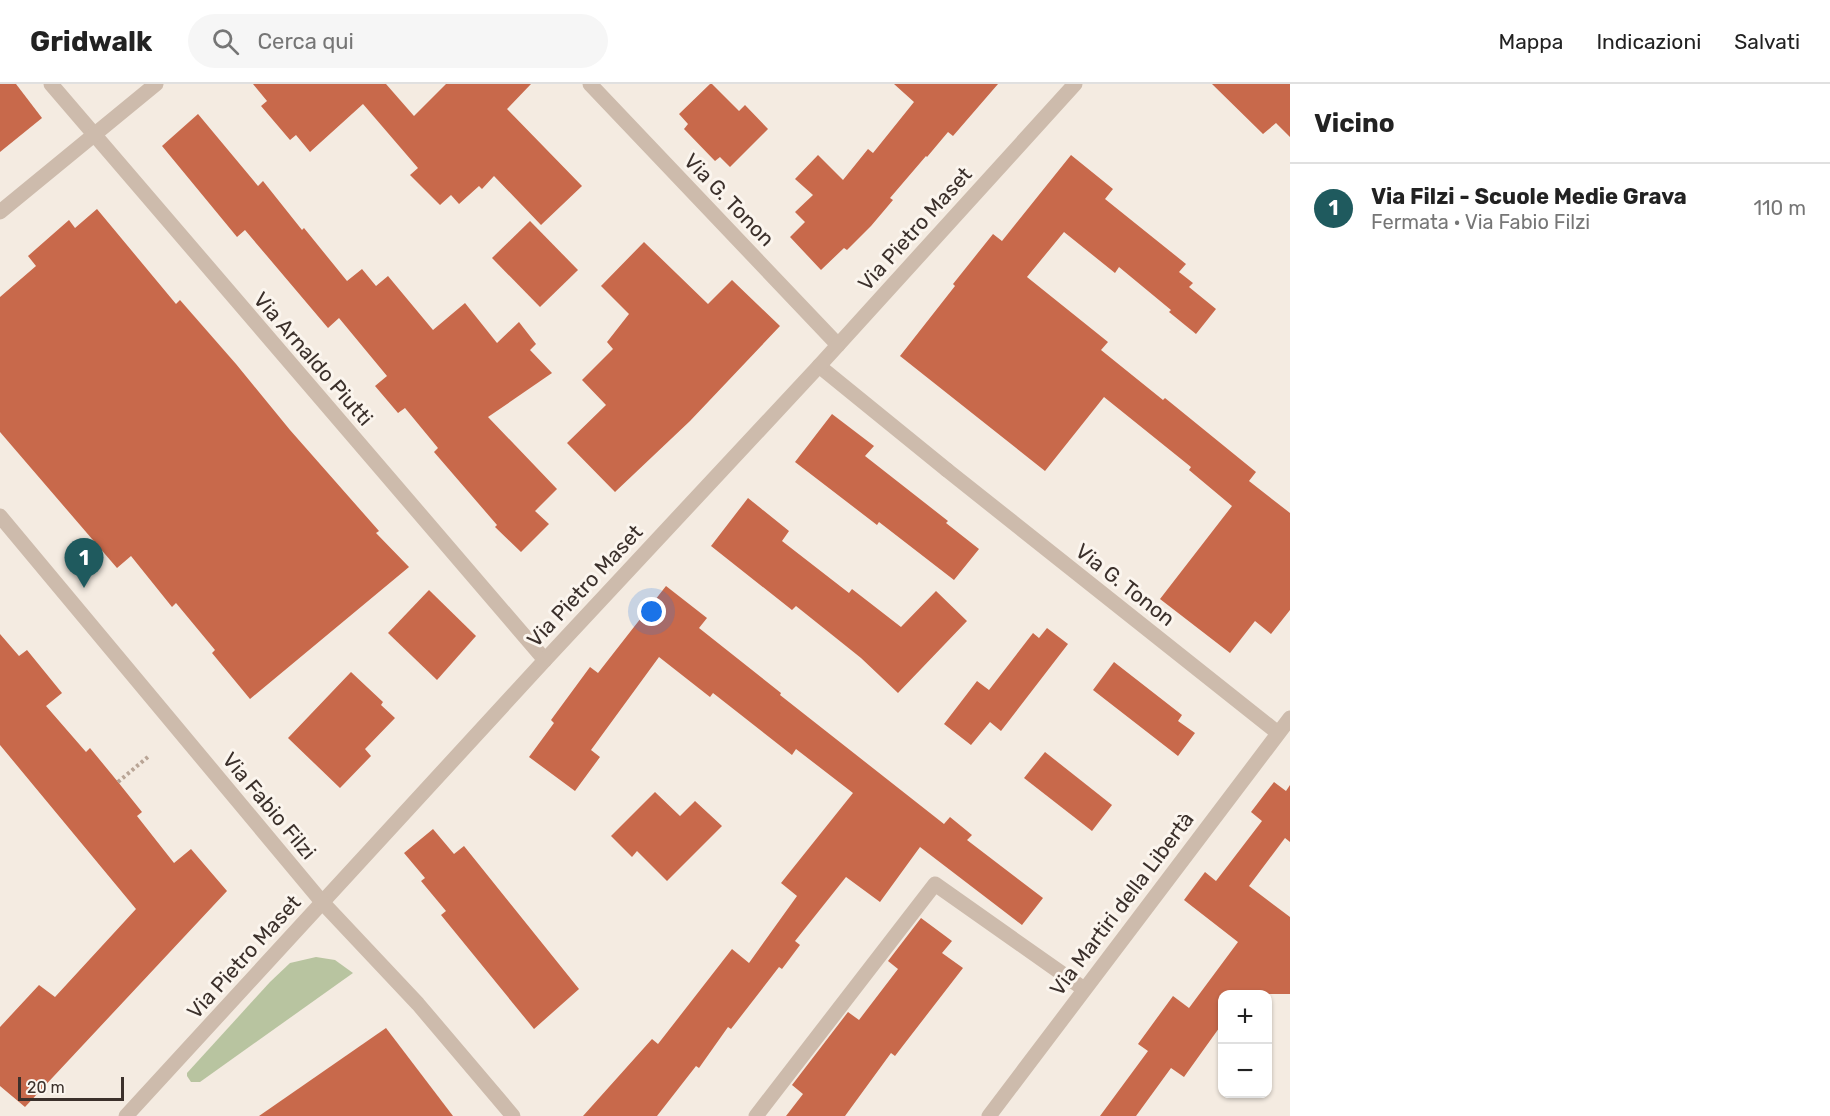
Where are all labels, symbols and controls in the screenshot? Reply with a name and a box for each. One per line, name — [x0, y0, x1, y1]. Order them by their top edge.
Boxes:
search box — [188, 14, 608, 68]
text: Gridwalk — [30, 25, 152, 58]
icon: search — [209, 25, 242, 58]
text: Cerca qui — [257, 28, 354, 55]
text: Mappa — [1498, 29, 1563, 54]
text: Indicazioni — [1596, 29, 1701, 54]
text: Salvati — [1734, 29, 1800, 54]
text: Vicino — [1314, 108, 1395, 139]
street label: Via G. Tonon — [679, 148, 780, 251]
street label: Via Pietro Maset — [853, 162, 977, 296]
text: Via Filzi - Scuole Medie Grava — [1371, 183, 1687, 210]
text: 1 — [1329, 196, 1338, 220]
text: 110 m — [1754, 196, 1806, 220]
text: Fermata · Via Fabio Filzi — [1371, 210, 1590, 234]
street label: Via Arnaldo Piutti — [249, 287, 378, 431]
street label: Via Pietro Maset — [522, 519, 648, 652]
pin: 1 — [64, 538, 104, 588]
street label: Via G. Tonon — [1071, 538, 1180, 631]
your location — [637, 597, 666, 626]
street label: Via Fabio Filzi — [217, 747, 321, 864]
street label: Via Martiri della Libertà — [1044, 807, 1199, 1000]
street label: Via Pietro Maset — [182, 890, 306, 1024]
map controls — [1218, 990, 1272, 1098]
button: + — [1218, 990, 1272, 1044]
button: − — [1218, 1044, 1272, 1098]
scale bar — [18, 1074, 124, 1102]
text: 20 m — [27, 1078, 65, 1097]

